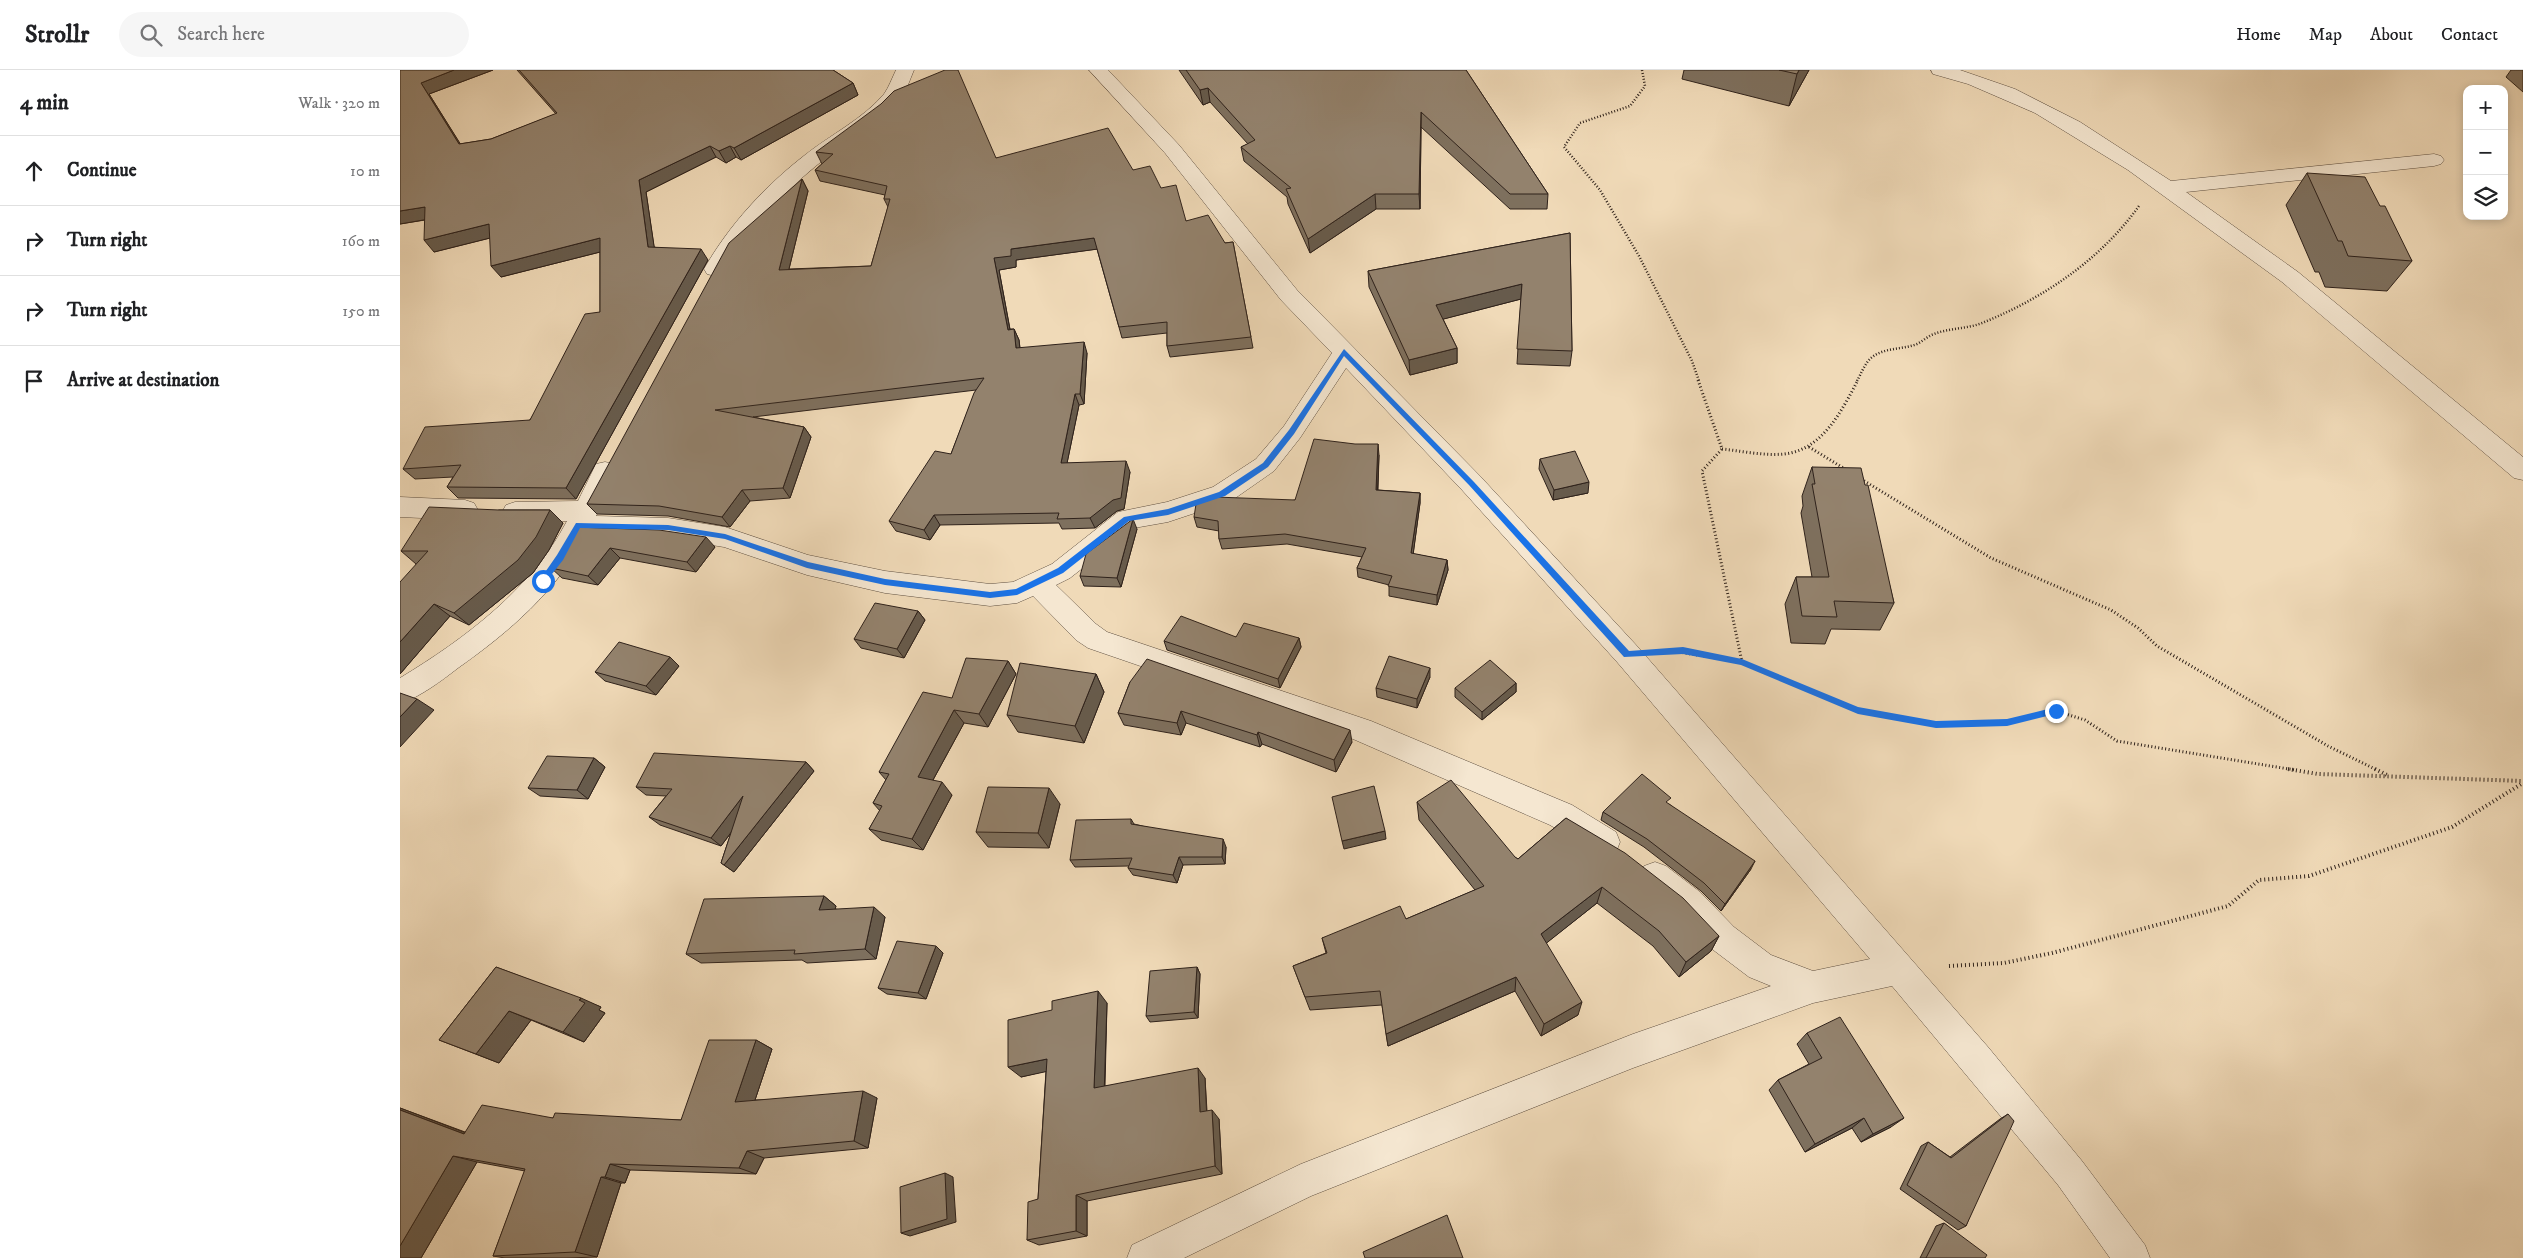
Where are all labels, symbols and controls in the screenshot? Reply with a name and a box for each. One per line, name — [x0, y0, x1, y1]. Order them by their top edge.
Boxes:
search box — [119, 12, 469, 57]
text: Strollr — [25, 20, 89, 50]
icon: search — [137, 21, 165, 49]
text: Search here — [177, 23, 265, 46]
text: Home — [2236, 24, 2281, 46]
text: Map — [2309, 24, 2342, 46]
text: About — [2370, 24, 2413, 46]
text: Contact — [2441, 24, 2498, 46]
map controls — [2463, 85, 2508, 220]
button: + — [2463, 85, 2508, 130]
text: 4 min — [20, 90, 69, 116]
text: Walk · 320 m — [298, 93, 380, 113]
button: − — [2463, 130, 2508, 175]
icon: ahead — [20, 157, 48, 185]
text: Continue — [67, 159, 137, 182]
text: 10 m — [350, 161, 380, 181]
button: layers — [2463, 175, 2508, 220]
icon: right — [20, 227, 48, 255]
text: Turn right — [67, 229, 147, 252]
text: 160 m — [342, 231, 380, 251]
icon: right — [20, 297, 48, 325]
text: Turn right — [67, 299, 147, 322]
text: 150 m — [342, 301, 380, 321]
icon: arrive — [20, 367, 48, 395]
text: Arrive at destination — [67, 369, 219, 392]
route start — [532, 570, 555, 593]
route end — [2045, 700, 2068, 723]

